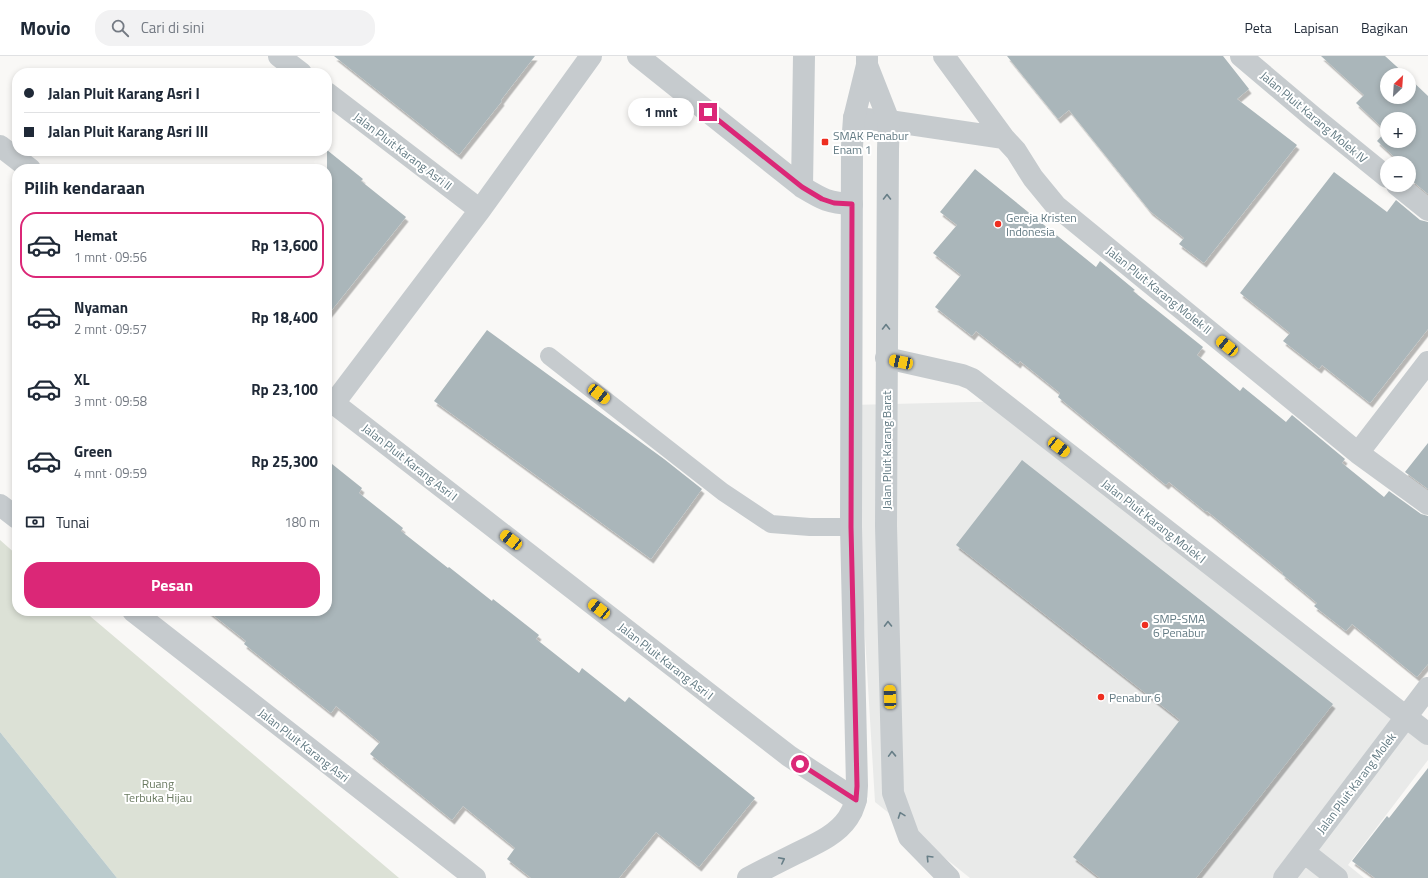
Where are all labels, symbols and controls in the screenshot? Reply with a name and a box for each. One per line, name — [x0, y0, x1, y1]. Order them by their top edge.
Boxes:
search box — [95, 10, 375, 46]
text: Movio — [20, 13, 71, 42]
text: Cari di sini — [141, 16, 204, 39]
icon: search — [109, 17, 131, 39]
text: Peta — [1244, 17, 1272, 38]
text: Lapisan — [1294, 17, 1339, 38]
text: Bagikan — [1361, 17, 1408, 38]
street label: Jalan Pluit Karang Molek IV — [1256, 66, 1372, 168]
north arrow — [1380, 68, 1416, 104]
map controls — [1380, 68, 1416, 192]
text: Jalan Pluit Karang Asri I — [48, 82, 200, 105]
callout: 1 mnt — [628, 98, 694, 126]
text: 1 mnt — [645, 102, 677, 122]
route end — [699, 103, 717, 121]
street label: Jalan Pluit Karang Asri II — [350, 107, 456, 195]
button: + — [1380, 112, 1416, 148]
text: Jalan Pluit Karang Asri III — [48, 120, 208, 143]
place label: SMAK Penabur Enam 1 — [833, 126, 909, 159]
marker: SMAK Penabur Enam 1 — [820, 137, 830, 147]
button: − — [1380, 156, 1416, 192]
text: Pilih kendaraan — [24, 174, 145, 201]
one-way arrow — [883, 194, 891, 200]
place label: Gereja Kristen Indonesia — [1006, 208, 1077, 241]
marker: Gereja Kristen Indonesia — [993, 219, 1003, 229]
text: Hemat — [74, 224, 117, 247]
icon: car — [26, 227, 62, 263]
text: Rp 13,600 — [251, 234, 318, 257]
street label: Jalan Pluit Karang Molek II — [1102, 241, 1216, 339]
text: 1 mnt · 09:56 — [74, 247, 147, 267]
text: Nyaman — [74, 296, 128, 319]
icon: car — [26, 299, 62, 335]
text: Rp 18,400 — [251, 306, 318, 329]
text: 2 mnt · 09:57 — [74, 319, 147, 339]
one-way arrow — [882, 324, 890, 330]
car — [1214, 334, 1240, 358]
car — [888, 354, 914, 370]
text: XL — [74, 368, 90, 391]
icon: car — [26, 371, 62, 407]
text: Rp 23,100 — [251, 378, 318, 401]
car — [586, 382, 612, 406]
street label: Jalan Pluit Karang Barat — [877, 390, 896, 510]
text: 3 mnt · 09:58 — [74, 391, 147, 411]
street label: Jalan Pluit Karang Asri I — [358, 419, 462, 505]
car — [1046, 435, 1072, 459]
text: Green — [74, 440, 112, 463]
icon: car — [26, 443, 62, 479]
text: Rp 25,300 — [251, 450, 318, 473]
text: 4 mnt · 09:59 — [74, 463, 147, 483]
street label: Jalan Pluit Karang Molek I — [1098, 474, 1210, 568]
icon: cash — [24, 511, 46, 533]
text: Tunai — [56, 511, 89, 534]
text: 180 m — [284, 512, 320, 532]
car — [498, 528, 524, 552]
button: Pesan — [24, 562, 320, 608]
car — [586, 597, 612, 621]
place label: SMP-SMA 6 Penabur — [1153, 609, 1205, 642]
street label: Jalan Pluit Karang Asri I — [614, 618, 718, 704]
marker: SMP-SMA 6 Penabur — [1140, 620, 1150, 630]
one-way arrow — [884, 621, 892, 627]
car — [884, 685, 896, 709]
place label: Penabur 6 — [1109, 688, 1161, 707]
marker: Penabur 6 — [1096, 692, 1106, 702]
street label: Jalan Pluit Karang Asri — [254, 703, 354, 787]
street label: Jalan Pluit Karang Molek — [1312, 728, 1401, 838]
one-way arrow — [887, 751, 896, 757]
route start — [791, 755, 809, 773]
park label: Ruang Terbuka Hijau — [124, 774, 192, 807]
one-way arrow — [898, 812, 906, 819]
one-way arrow — [926, 855, 934, 863]
one-way arrow — [778, 857, 786, 865]

